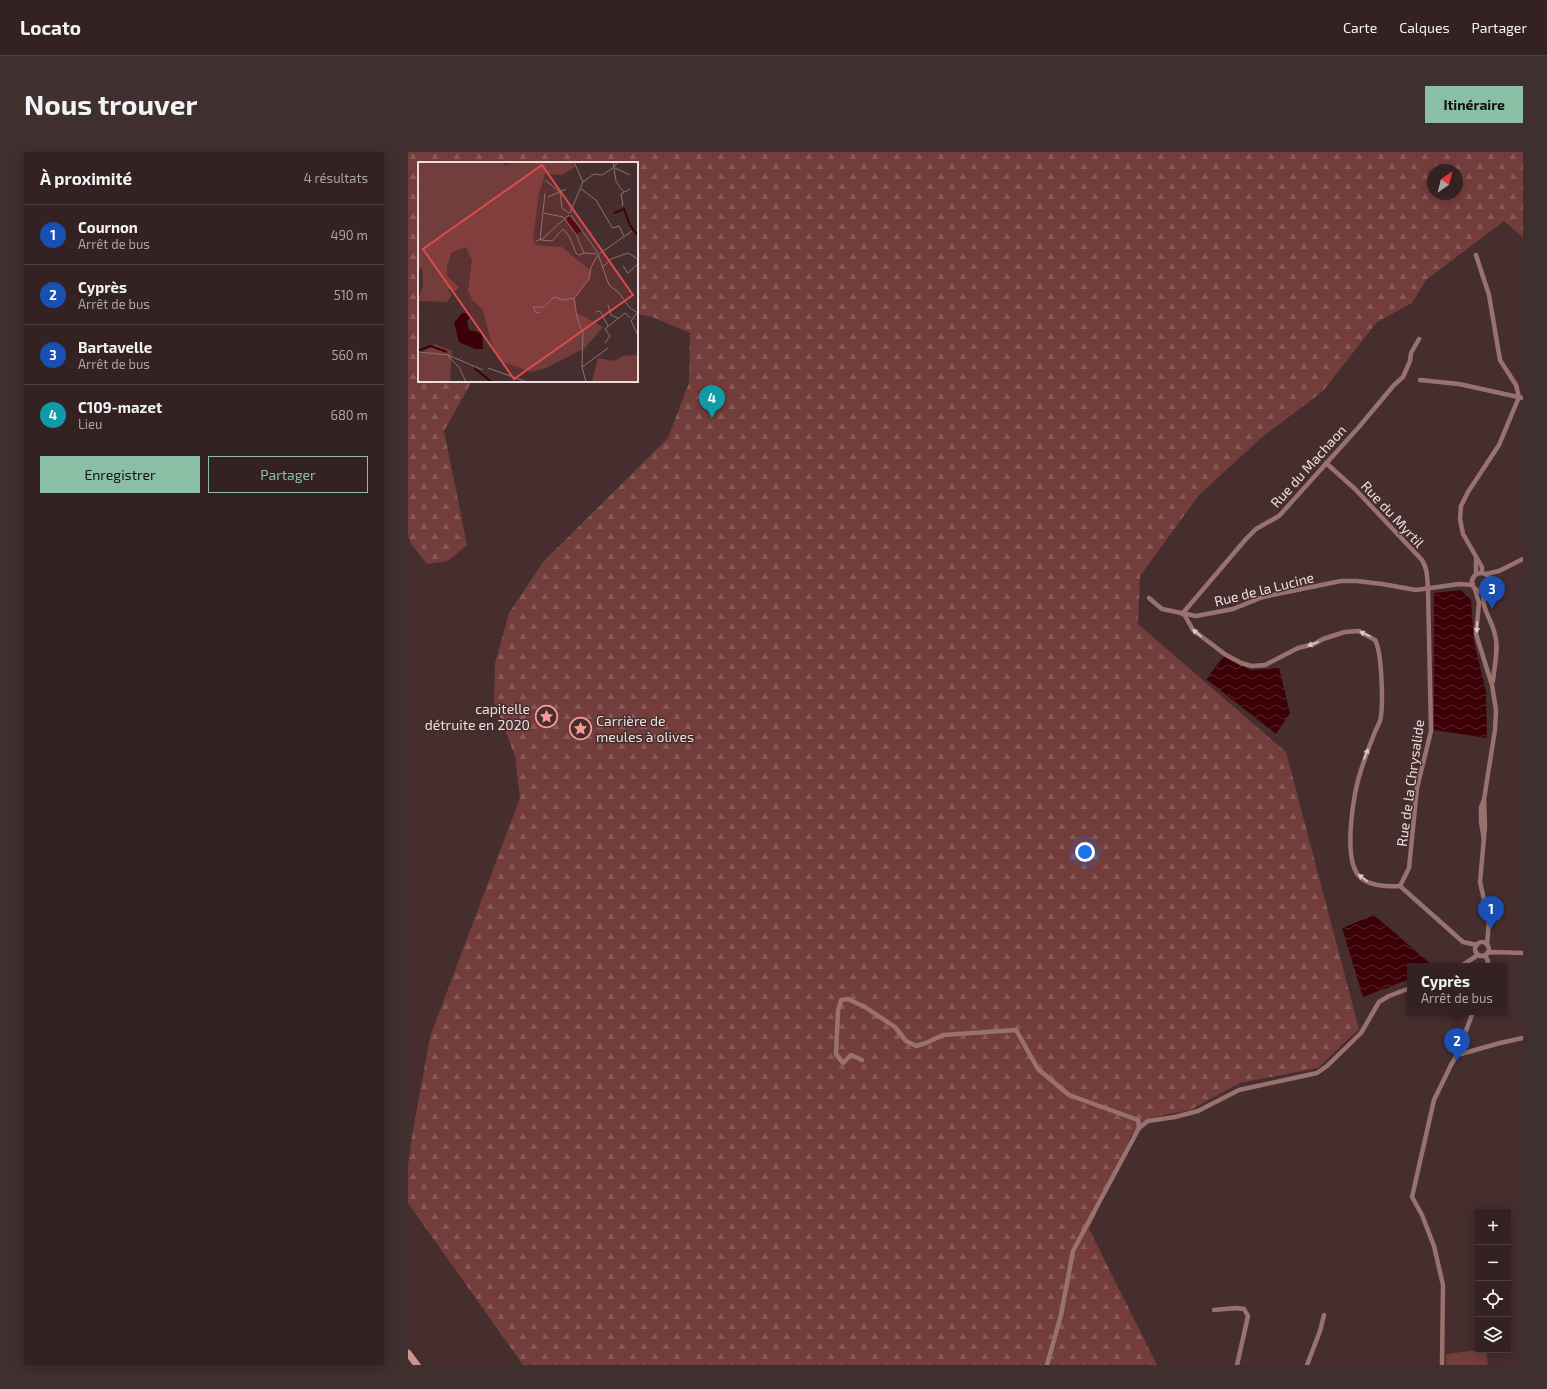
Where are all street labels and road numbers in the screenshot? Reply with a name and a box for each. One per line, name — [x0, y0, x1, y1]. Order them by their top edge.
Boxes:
street label: Rue du Machaon — [1267, 421, 1349, 511]
street label: Rue du Myrtil — [1358, 477, 1429, 551]
street label: Rue de la Lucine — [1212, 568, 1316, 610]
street label: Rue de la Chrysalide — [1393, 718, 1427, 848]

